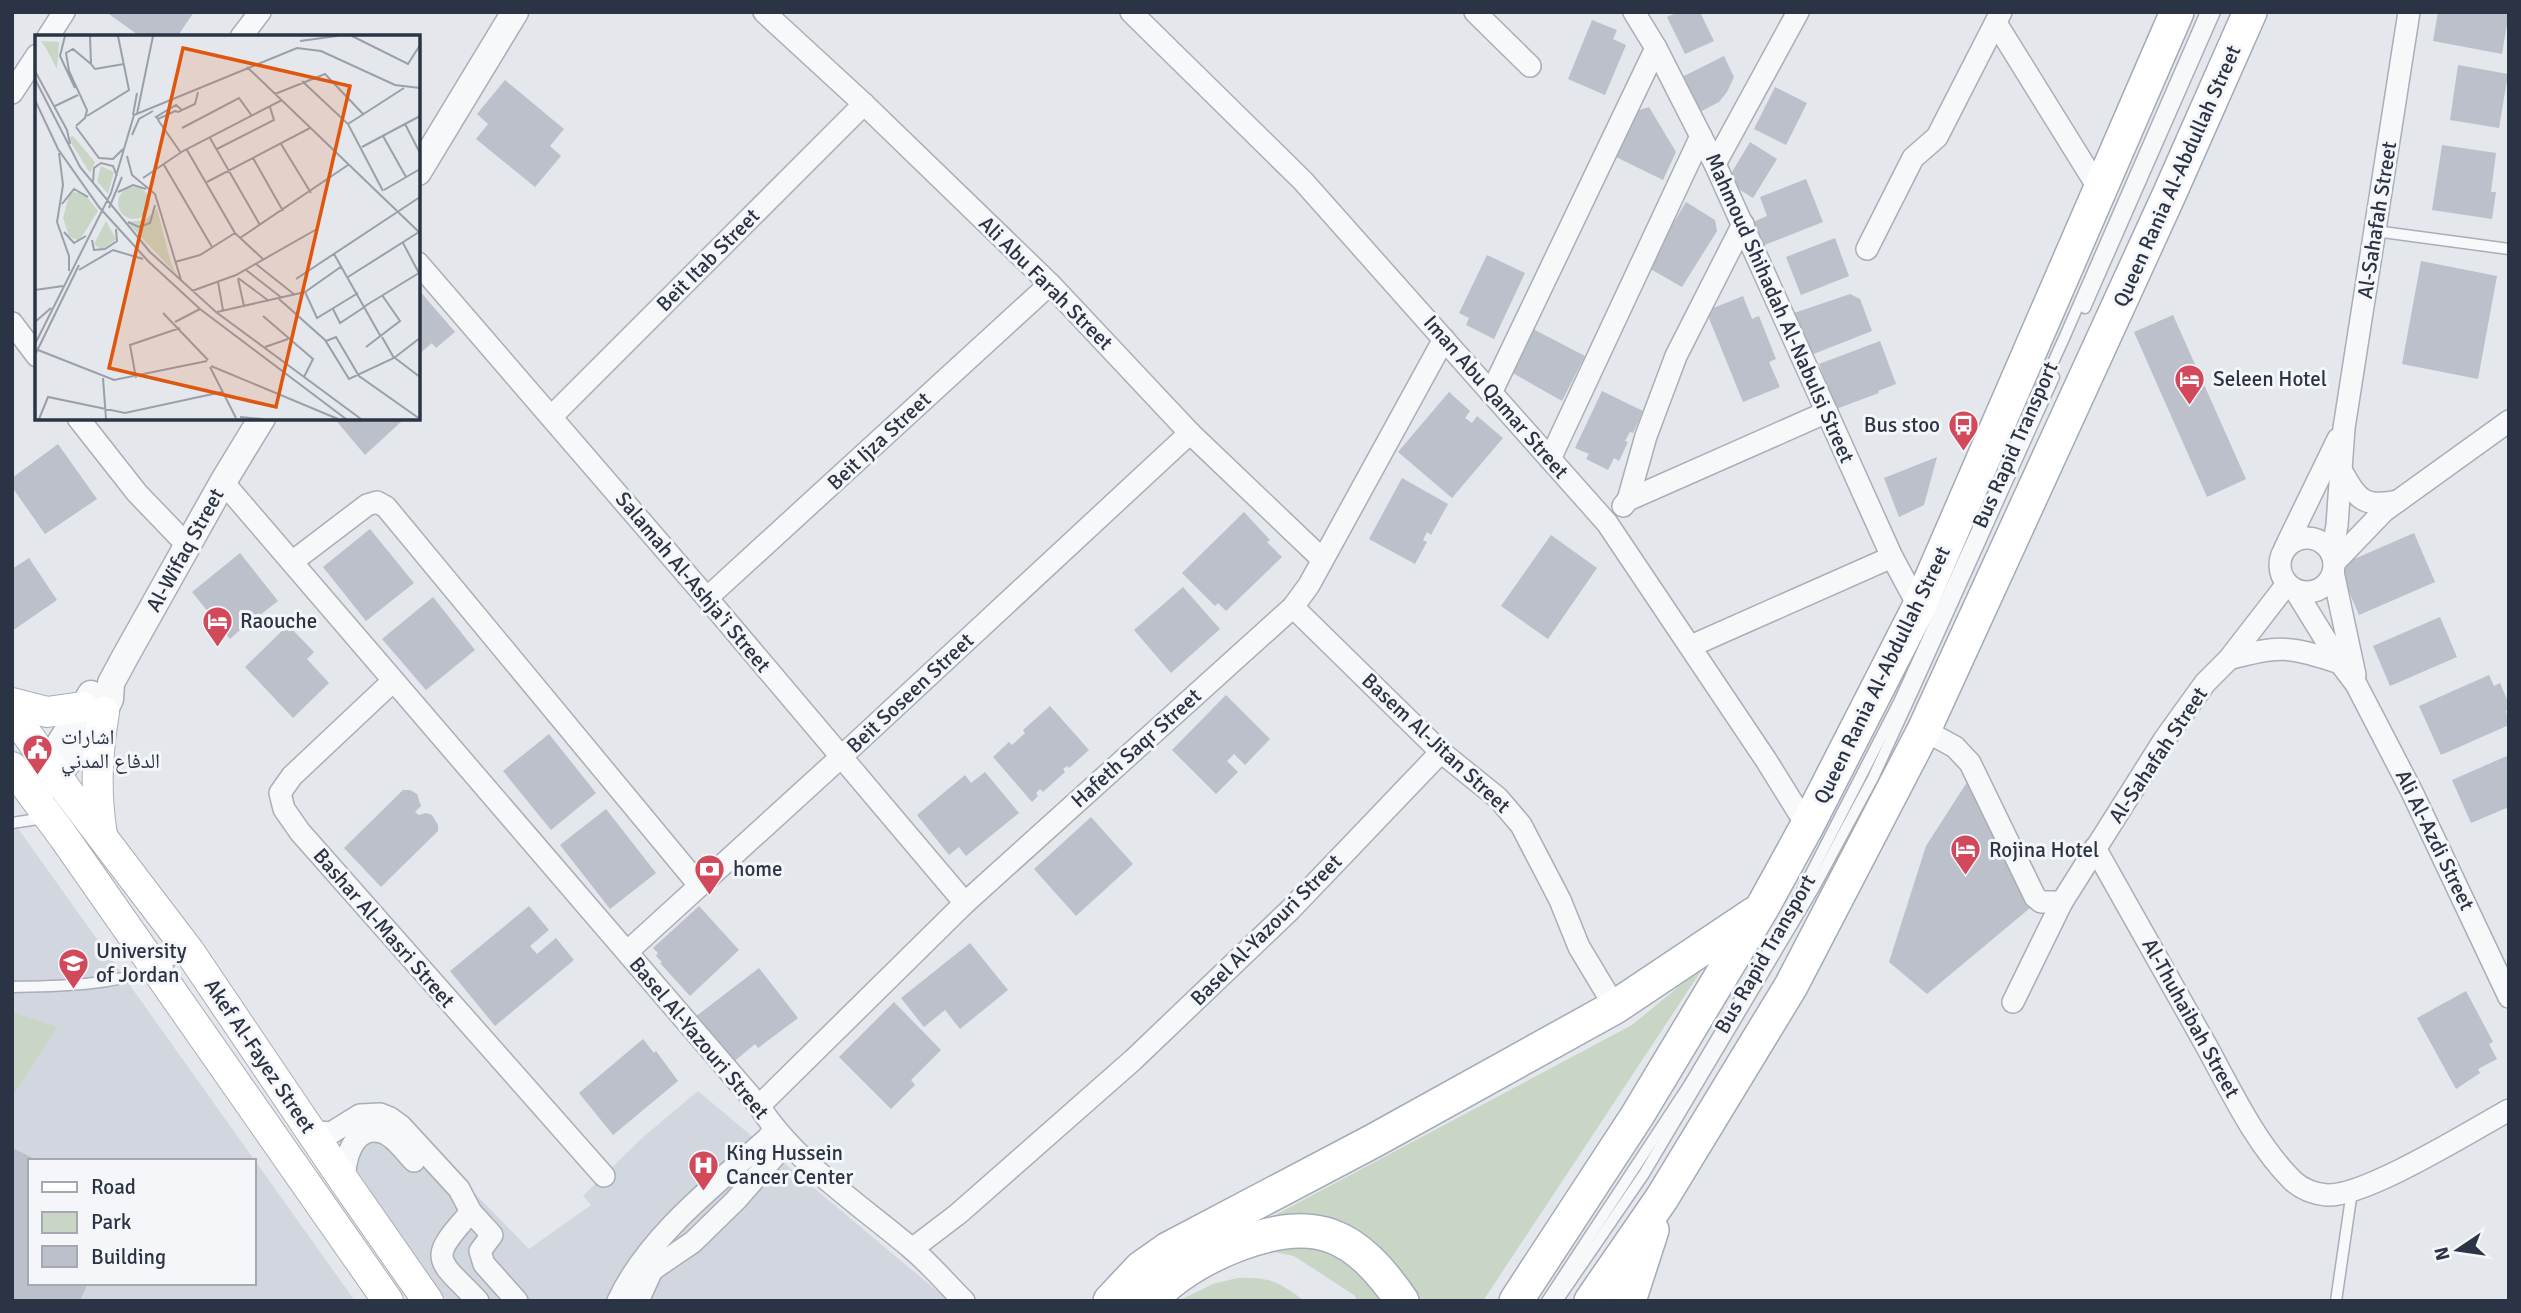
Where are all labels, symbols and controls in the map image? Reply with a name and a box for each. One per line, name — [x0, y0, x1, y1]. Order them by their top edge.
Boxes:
inset map — [35, 35, 420, 420]
street label: Queen Rania Al-Abdullah Street — [2107, 41, 2247, 311]
street label: Al-Sahafah Street — [2352, 140, 2402, 300]
street label: Mahmoud Shihadah Al-Nabulsi Street — [1700, 149, 1860, 467]
street label: Beit Itab Street — [651, 203, 765, 317]
street label: Ali Abu Farah Street — [974, 211, 1118, 355]
street label: Iman Abu Qamar Street — [1418, 310, 1574, 484]
street label: Bus Rapid Transport — [1967, 358, 2063, 532]
hotel icon: Seleen Hotel — [2173, 362, 2207, 406]
place label: Seleen Hotel — [2213, 366, 2327, 392]
street label: Beit Ijza Street — [822, 386, 936, 496]
bus stop icon: Bus stoo — [1946, 408, 1980, 452]
place label: Bus stoo — [1864, 412, 1940, 438]
street label: Al-Wifaq Street — [140, 484, 230, 616]
street label: Salamah Al-Ashja'i Street — [610, 486, 776, 678]
street label: Queen Rania Al-Abdullah Street — [1808, 542, 1956, 808]
hotel icon: Raouche — [200, 604, 234, 648]
place label: Raouche — [240, 608, 317, 634]
street label: Beit Soseen Street — [841, 627, 979, 759]
street label: Basem Al-Jitan Street — [1356, 667, 1516, 819]
street label: Al-Sahafah Street — [2103, 682, 2213, 828]
street label: Hafeth Saqr Street — [1066, 683, 1206, 813]
place label: اشارات الدفاع المدني — [61, 724, 160, 777]
public building icon: اشارات الدفاع المدني — [21, 732, 55, 776]
street label: Ali Al-Azdi Street — [2390, 765, 2480, 915]
hotel icon: Rojina Hotel — [1949, 833, 1983, 877]
place label: Rojina Hotel — [1989, 837, 2099, 863]
street label: Bashar Al-Masri Street — [308, 843, 460, 1013]
street label: Basel Al-Yazouri Street — [1185, 849, 1347, 1011]
bank icon: home — [693, 852, 727, 896]
place label: home — [733, 856, 783, 882]
street label: Bus Rapid Transport — [1709, 870, 1821, 1038]
street label: Al-Thuhaibah Street — [2136, 934, 2246, 1102]
place label: University of Jordan — [96, 938, 187, 988]
school or university icon: University of Jordan — [56, 946, 90, 990]
street label: Basel Al-Yazouri Street — [624, 952, 774, 1124]
street label: Akef Al-Fayez Street — [199, 974, 321, 1138]
place label: King Hussein Cancer Center — [726, 1140, 853, 1190]
hospital icon: King Hussein Cancer Center — [686, 1148, 720, 1192]
legend — [28, 1159, 256, 1285]
text: Road — [91, 1174, 136, 1200]
text: Park — [91, 1209, 132, 1235]
north arrow — [2423, 1215, 2493, 1285]
text: Building — [91, 1244, 166, 1270]
text: N — [2429, 1244, 2456, 1263]

